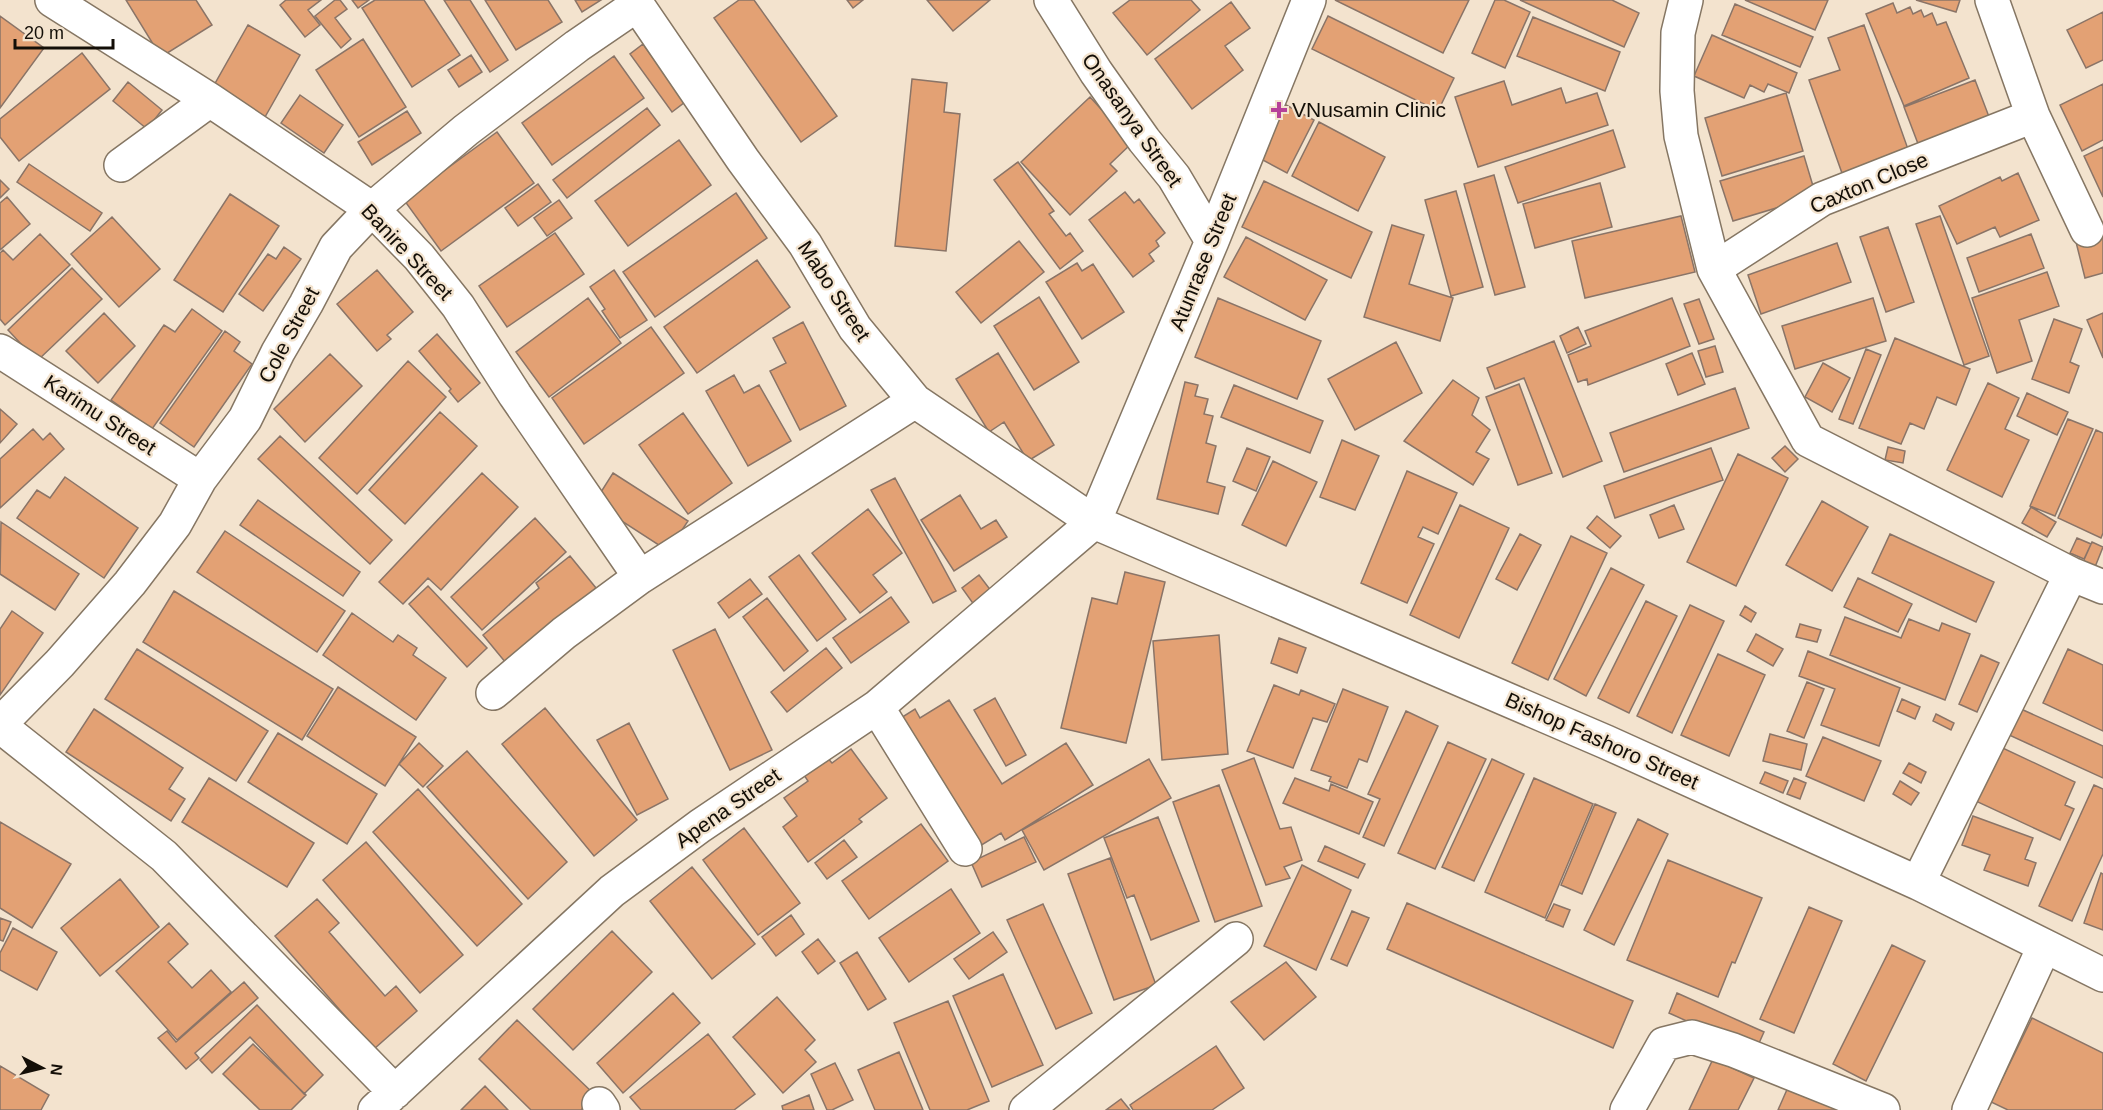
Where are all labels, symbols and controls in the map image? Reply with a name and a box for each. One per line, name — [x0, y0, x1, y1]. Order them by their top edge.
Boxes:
scale bar — [15, 12, 112, 50]
text: 20 m — [24, 23, 64, 43]
street label: Onasanya Street — [1078, 49, 1187, 191]
place label: VNusamin Clinic — [1292, 98, 1446, 121]
marker: VNusamin Clinic — [1270, 101, 1288, 119]
street label: Caxton Close — [1806, 147, 1931, 218]
street label: Atunrase Street — [1165, 190, 1241, 334]
street label: Banire Street — [357, 199, 458, 304]
street label: Mabo Street — [794, 236, 875, 345]
street label: Cole Street — [254, 283, 323, 387]
street label: Karimu Street — [40, 370, 161, 459]
street label: Bishop Fashoro Street — [1502, 688, 1702, 794]
street label: Apena Street — [671, 763, 785, 852]
north arrow — [12, 1038, 72, 1098]
text: N — [47, 1063, 66, 1077]

